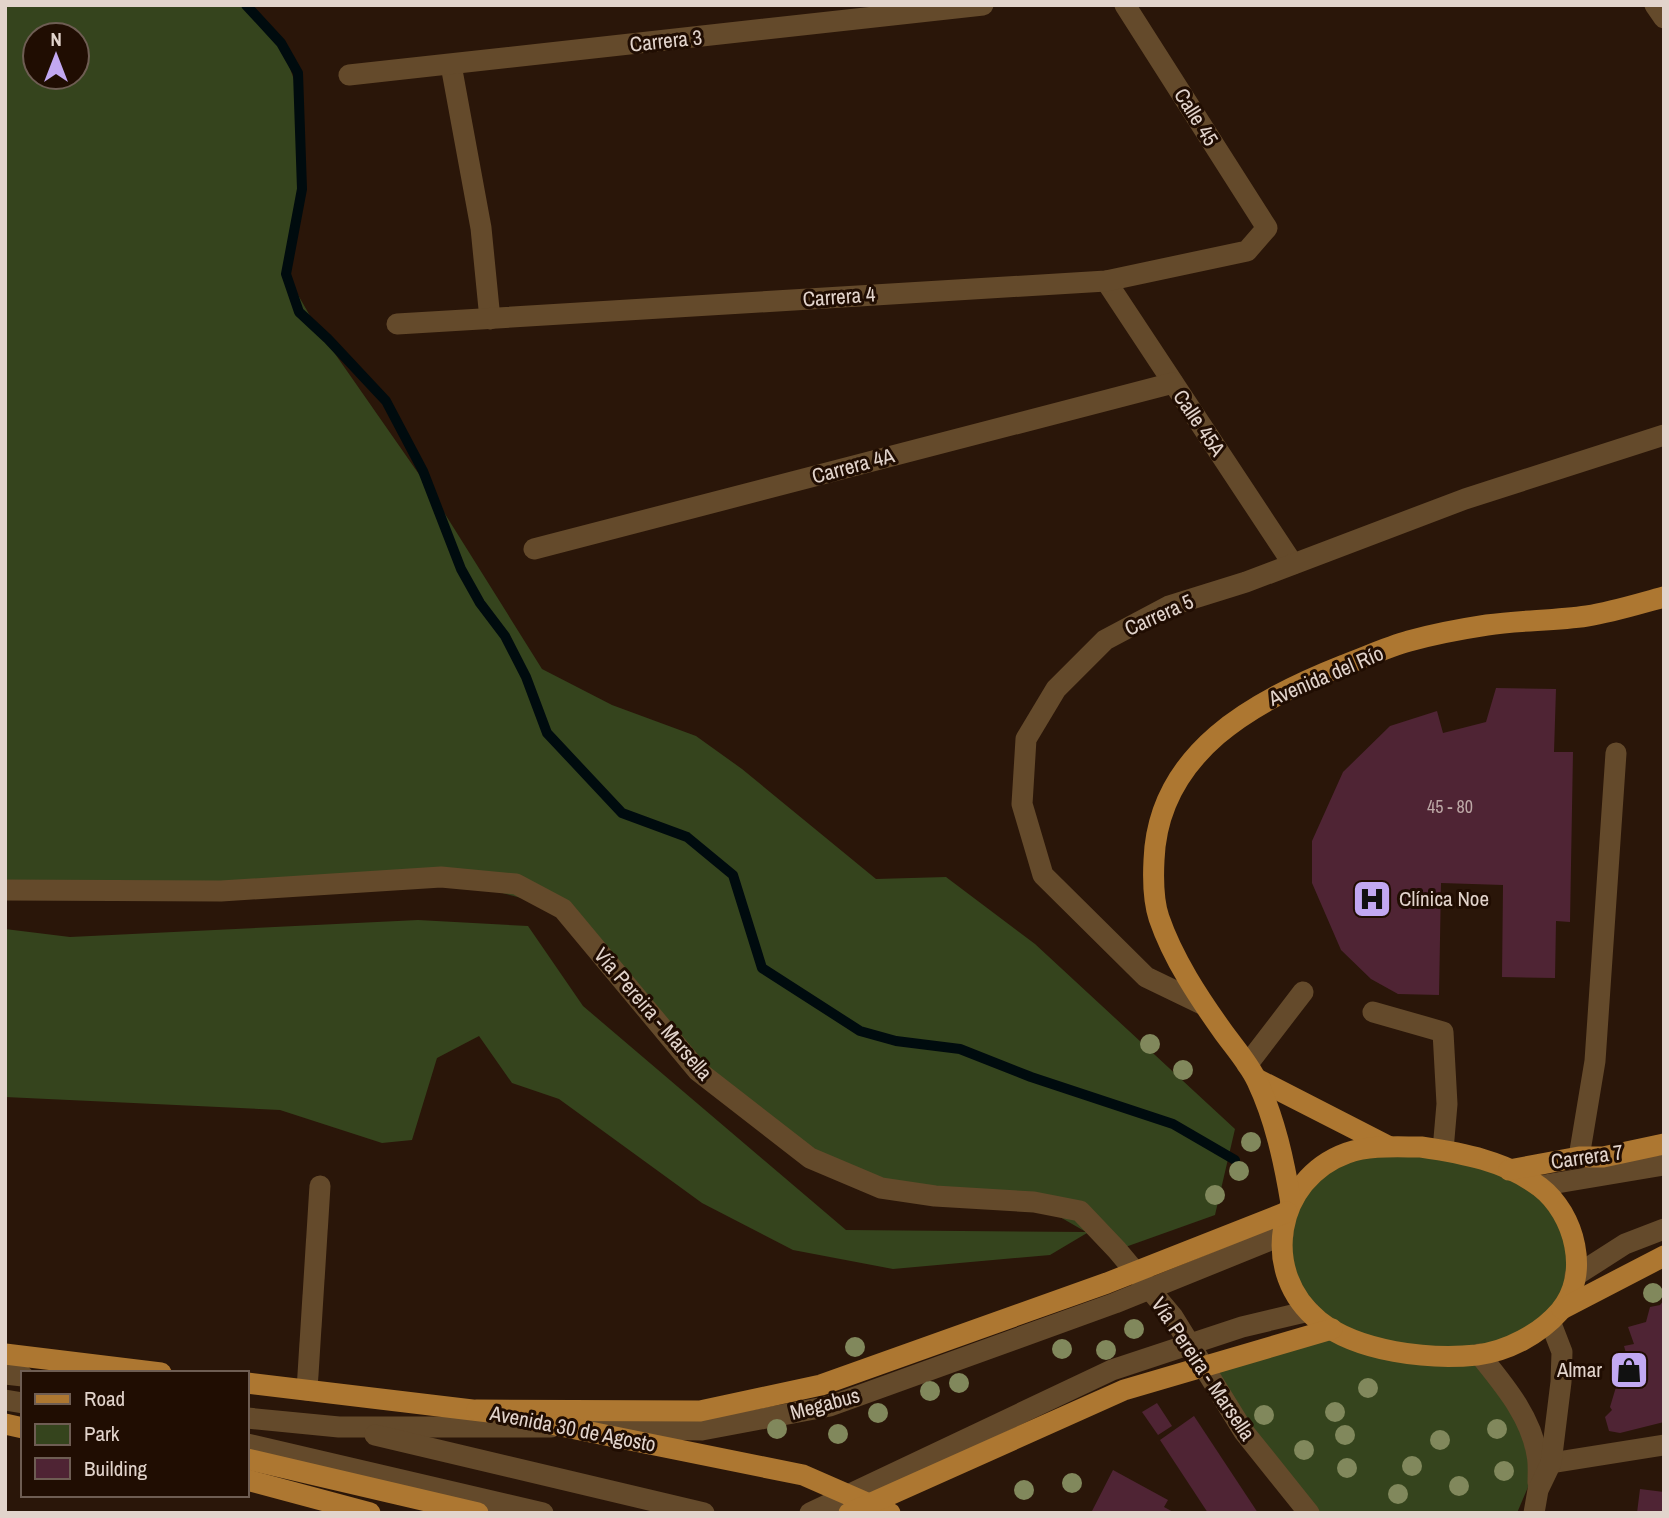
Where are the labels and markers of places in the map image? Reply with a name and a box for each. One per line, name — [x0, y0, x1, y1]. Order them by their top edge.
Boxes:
hospital icon: Clínica Noe — [1351, 878, 1393, 920]
place label: Clínica Noe — [1399, 884, 1489, 913]
shop icon: Almar — [1608, 1349, 1650, 1391]
place label: Almar — [1556, 1355, 1602, 1384]

